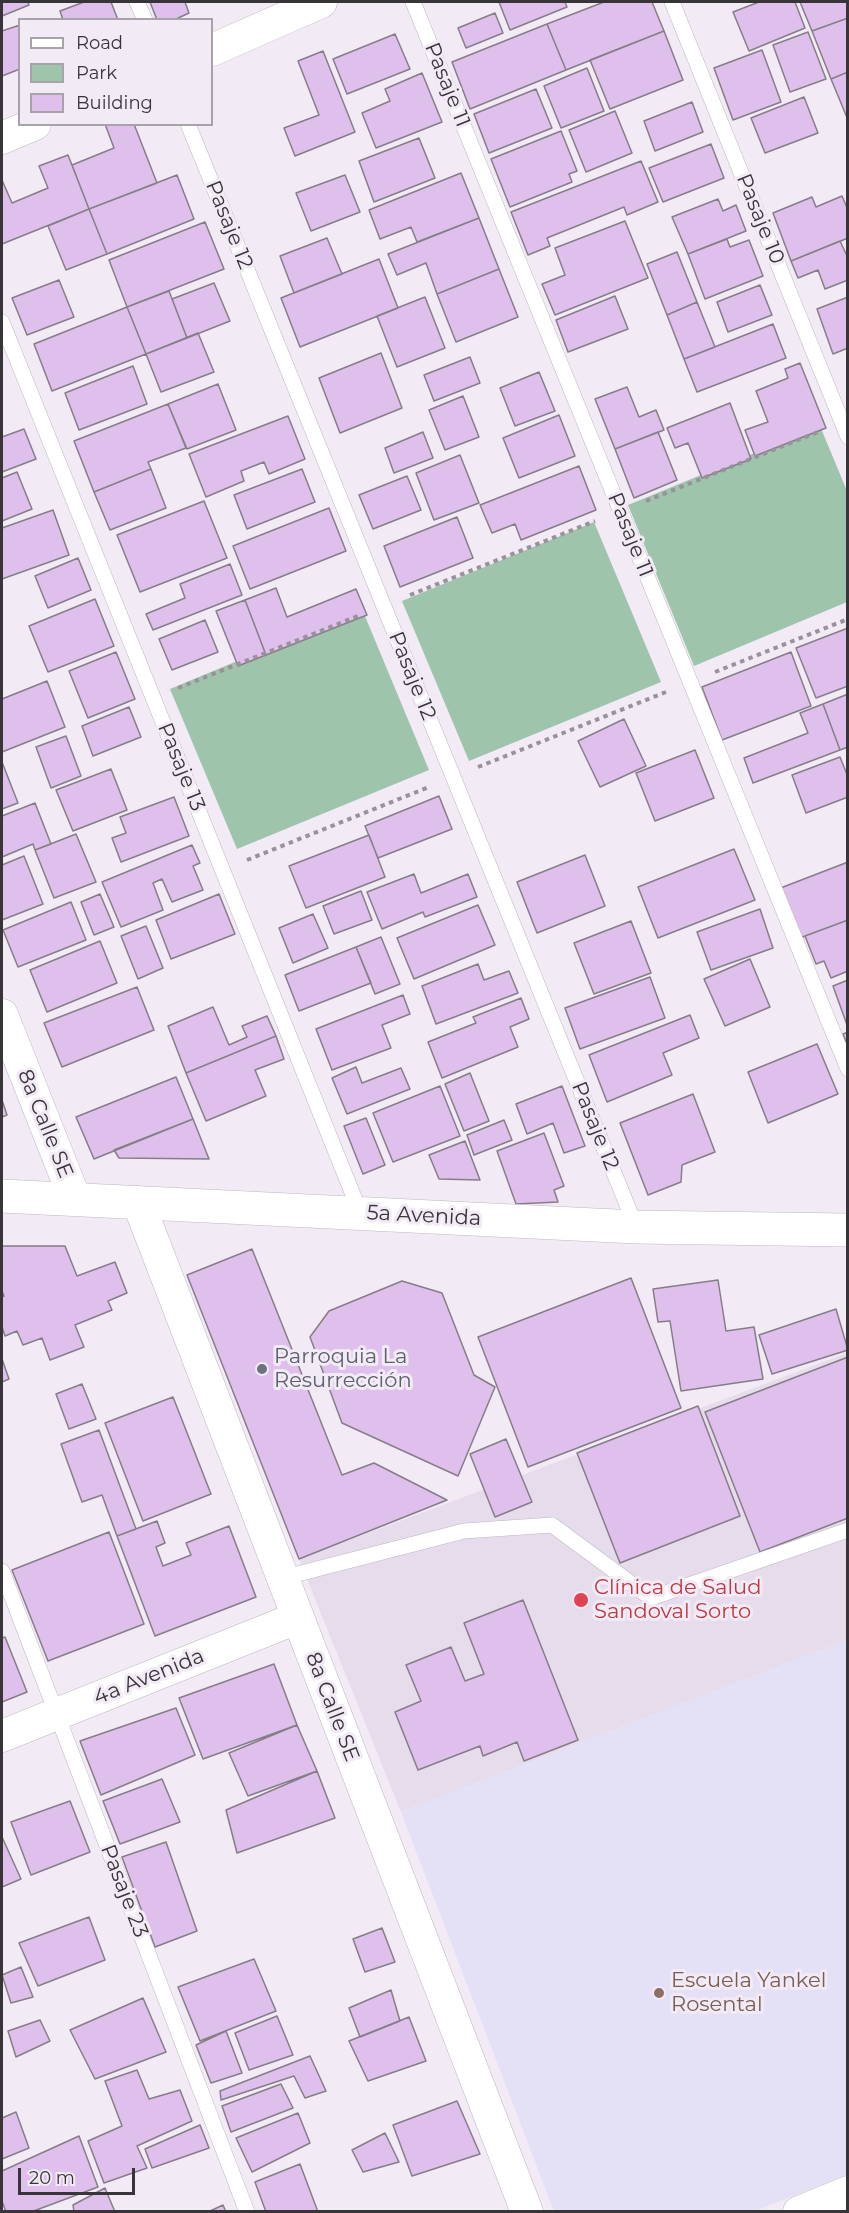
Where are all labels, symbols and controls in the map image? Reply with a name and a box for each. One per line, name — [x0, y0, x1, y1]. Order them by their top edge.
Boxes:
legend — [18, 18, 213, 126]
text: Road — [76, 32, 123, 54]
street label: Pasaje 11 — [419, 39, 475, 131]
text: Park — [76, 62, 117, 84]
text: Building — [76, 92, 153, 114]
street label: Pasaje 10 — [730, 170, 790, 268]
street label: Pasaje 12 — [200, 177, 258, 273]
street label: Pasaje 11 — [602, 489, 658, 581]
street label: Pasaje 12 — [383, 628, 441, 724]
street label: Pasaje 13 — [152, 719, 210, 815]
street label: 8a Calle SE — [12, 1066, 78, 1182]
street label: Pasaje 12 — [566, 1078, 624, 1174]
street label: 5a Avenida — [366, 1200, 482, 1232]
place label: Parroquia La Resurrección — [274, 1344, 412, 1394]
marker: Parroquia La Resurrección — [255, 1362, 269, 1376]
place label: Clínica de Salud Sandoval Sorto — [594, 1575, 761, 1625]
marker: Clínica de Salud Sandoval Sorto — [572, 1591, 590, 1609]
street label: 4a Avenida — [90, 1643, 208, 1711]
street label: 8a Calle SE — [300, 1649, 364, 1765]
street label: Pasaje 23 — [95, 1841, 153, 1941]
place label: Escuela Yankel Rosental — [671, 1968, 826, 2018]
marker: Escuela Yankel Rosental — [652, 1986, 666, 2000]
scale bar — [21, 2156, 138, 2194]
text: 20 m — [29, 2167, 75, 2189]

